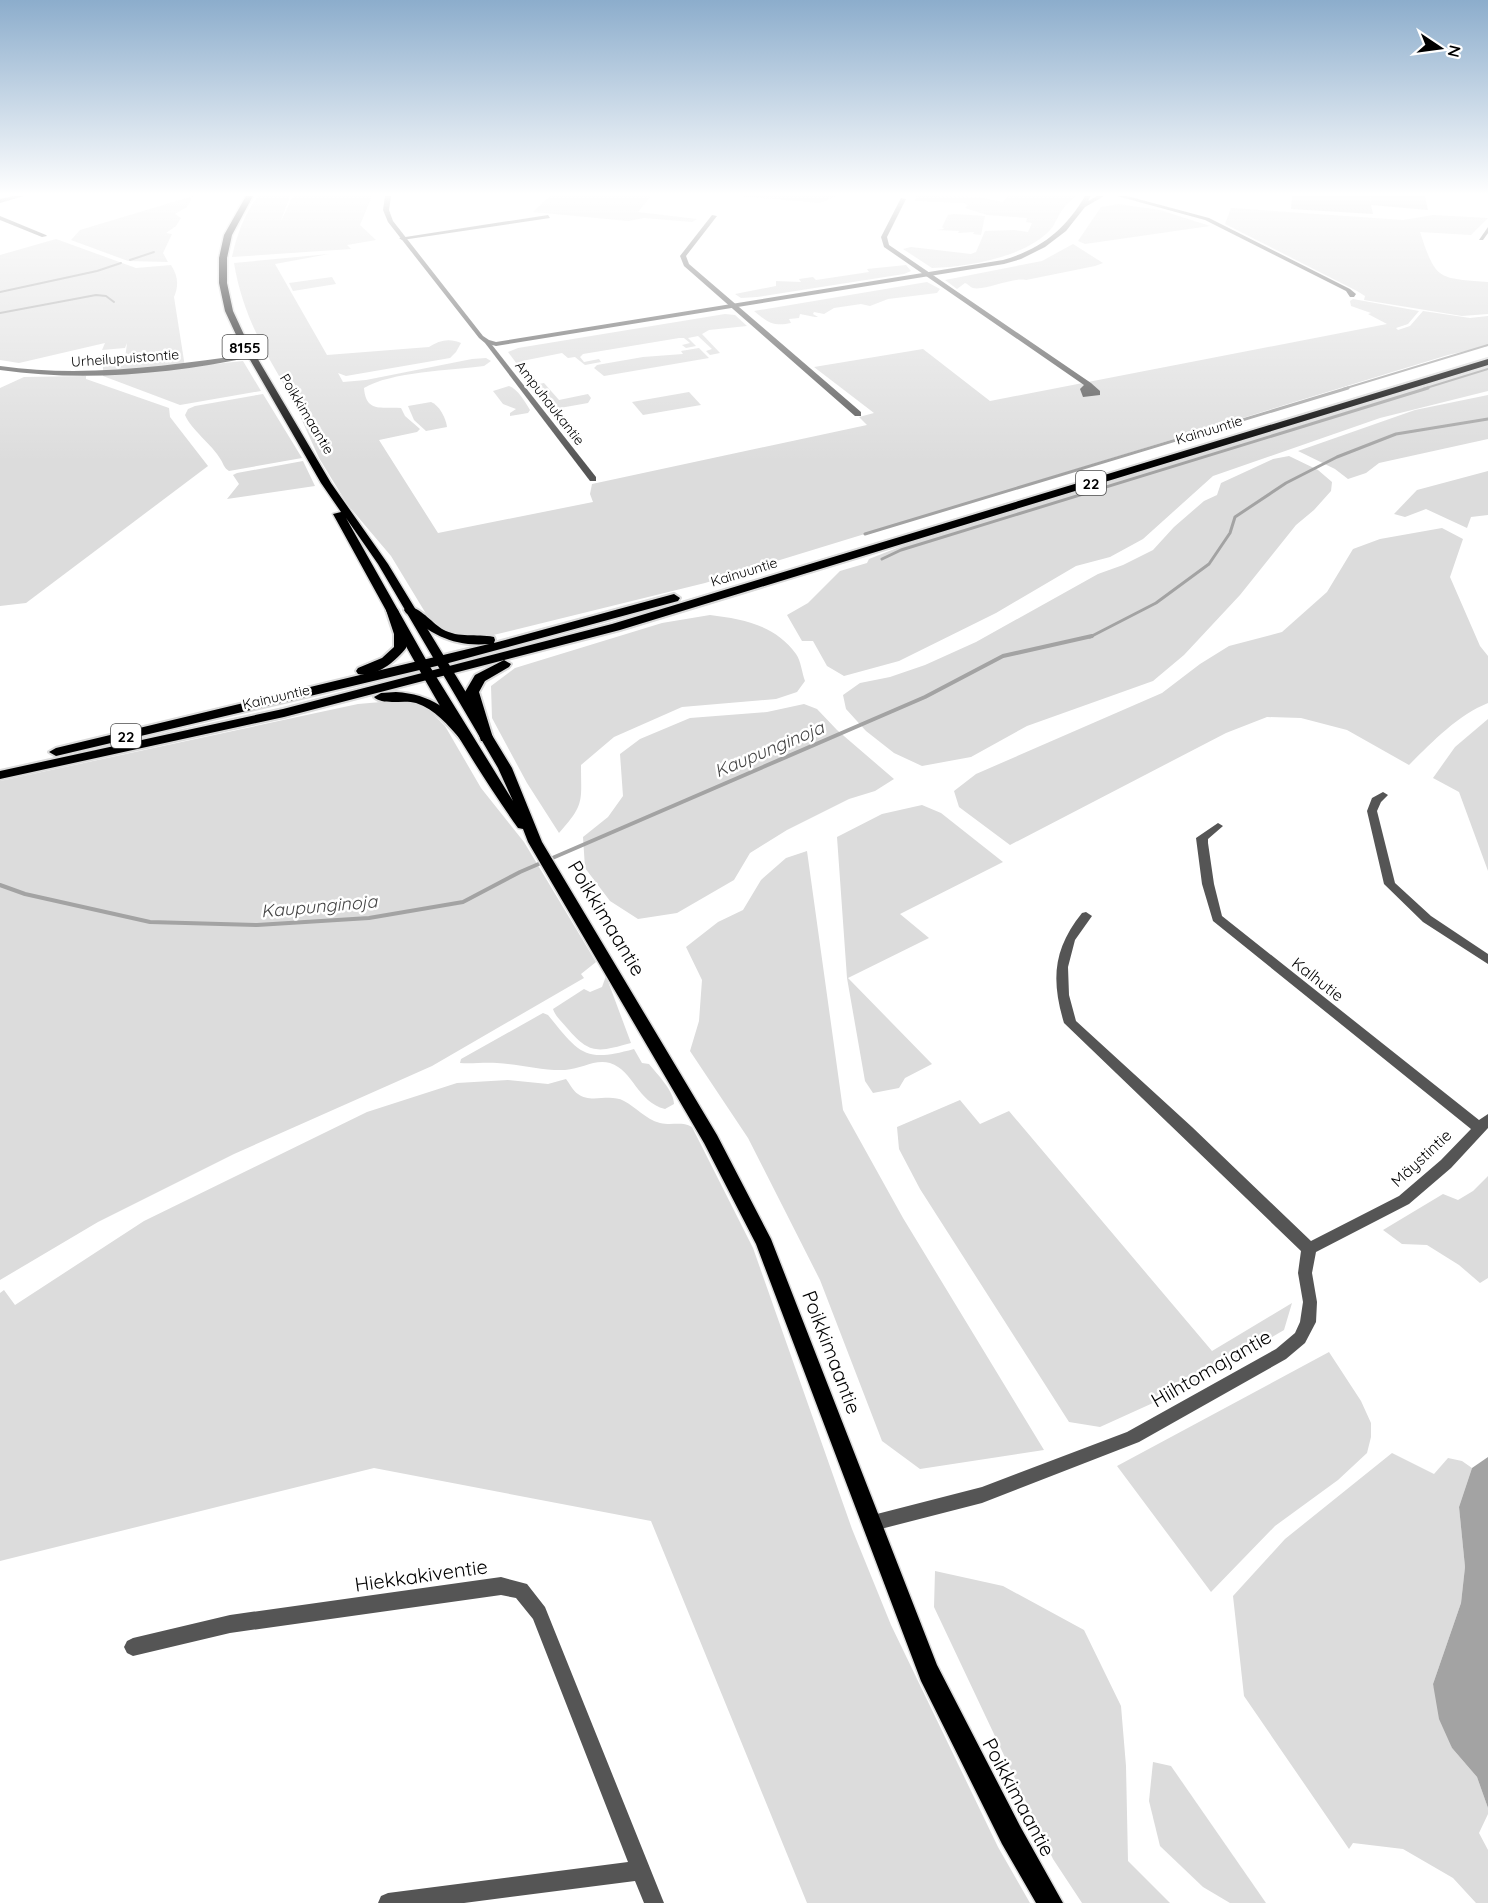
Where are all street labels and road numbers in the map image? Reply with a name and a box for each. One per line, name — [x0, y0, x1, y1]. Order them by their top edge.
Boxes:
road number: 8155 — [222, 335, 268, 359]
street label: Urheilupuistontie — [70, 345, 180, 371]
street label: Ampuhaukantie — [511, 357, 589, 449]
street label: Poikkimaantie — [276, 370, 338, 458]
street label: Kainuuntie — [1174, 411, 1245, 449]
road number: 22 — [1076, 471, 1106, 495]
street label: Kainuuntie — [709, 553, 780, 591]
street label: Kainuuntie — [241, 680, 312, 713]
road number: 22 — [111, 724, 141, 748]
street label: Poikkimaantie — [563, 856, 651, 980]
street label: Kalhutie — [1288, 953, 1348, 1005]
street label: Mäystintie — [1387, 1125, 1455, 1191]
street label: Poikkimaantie — [797, 1287, 867, 1417]
street label: Hiihtomajantie — [1146, 1323, 1276, 1413]
street label: Hiekkakiventie — [353, 1553, 489, 1597]
street label: Poikkimaantie — [977, 1734, 1061, 1860]

